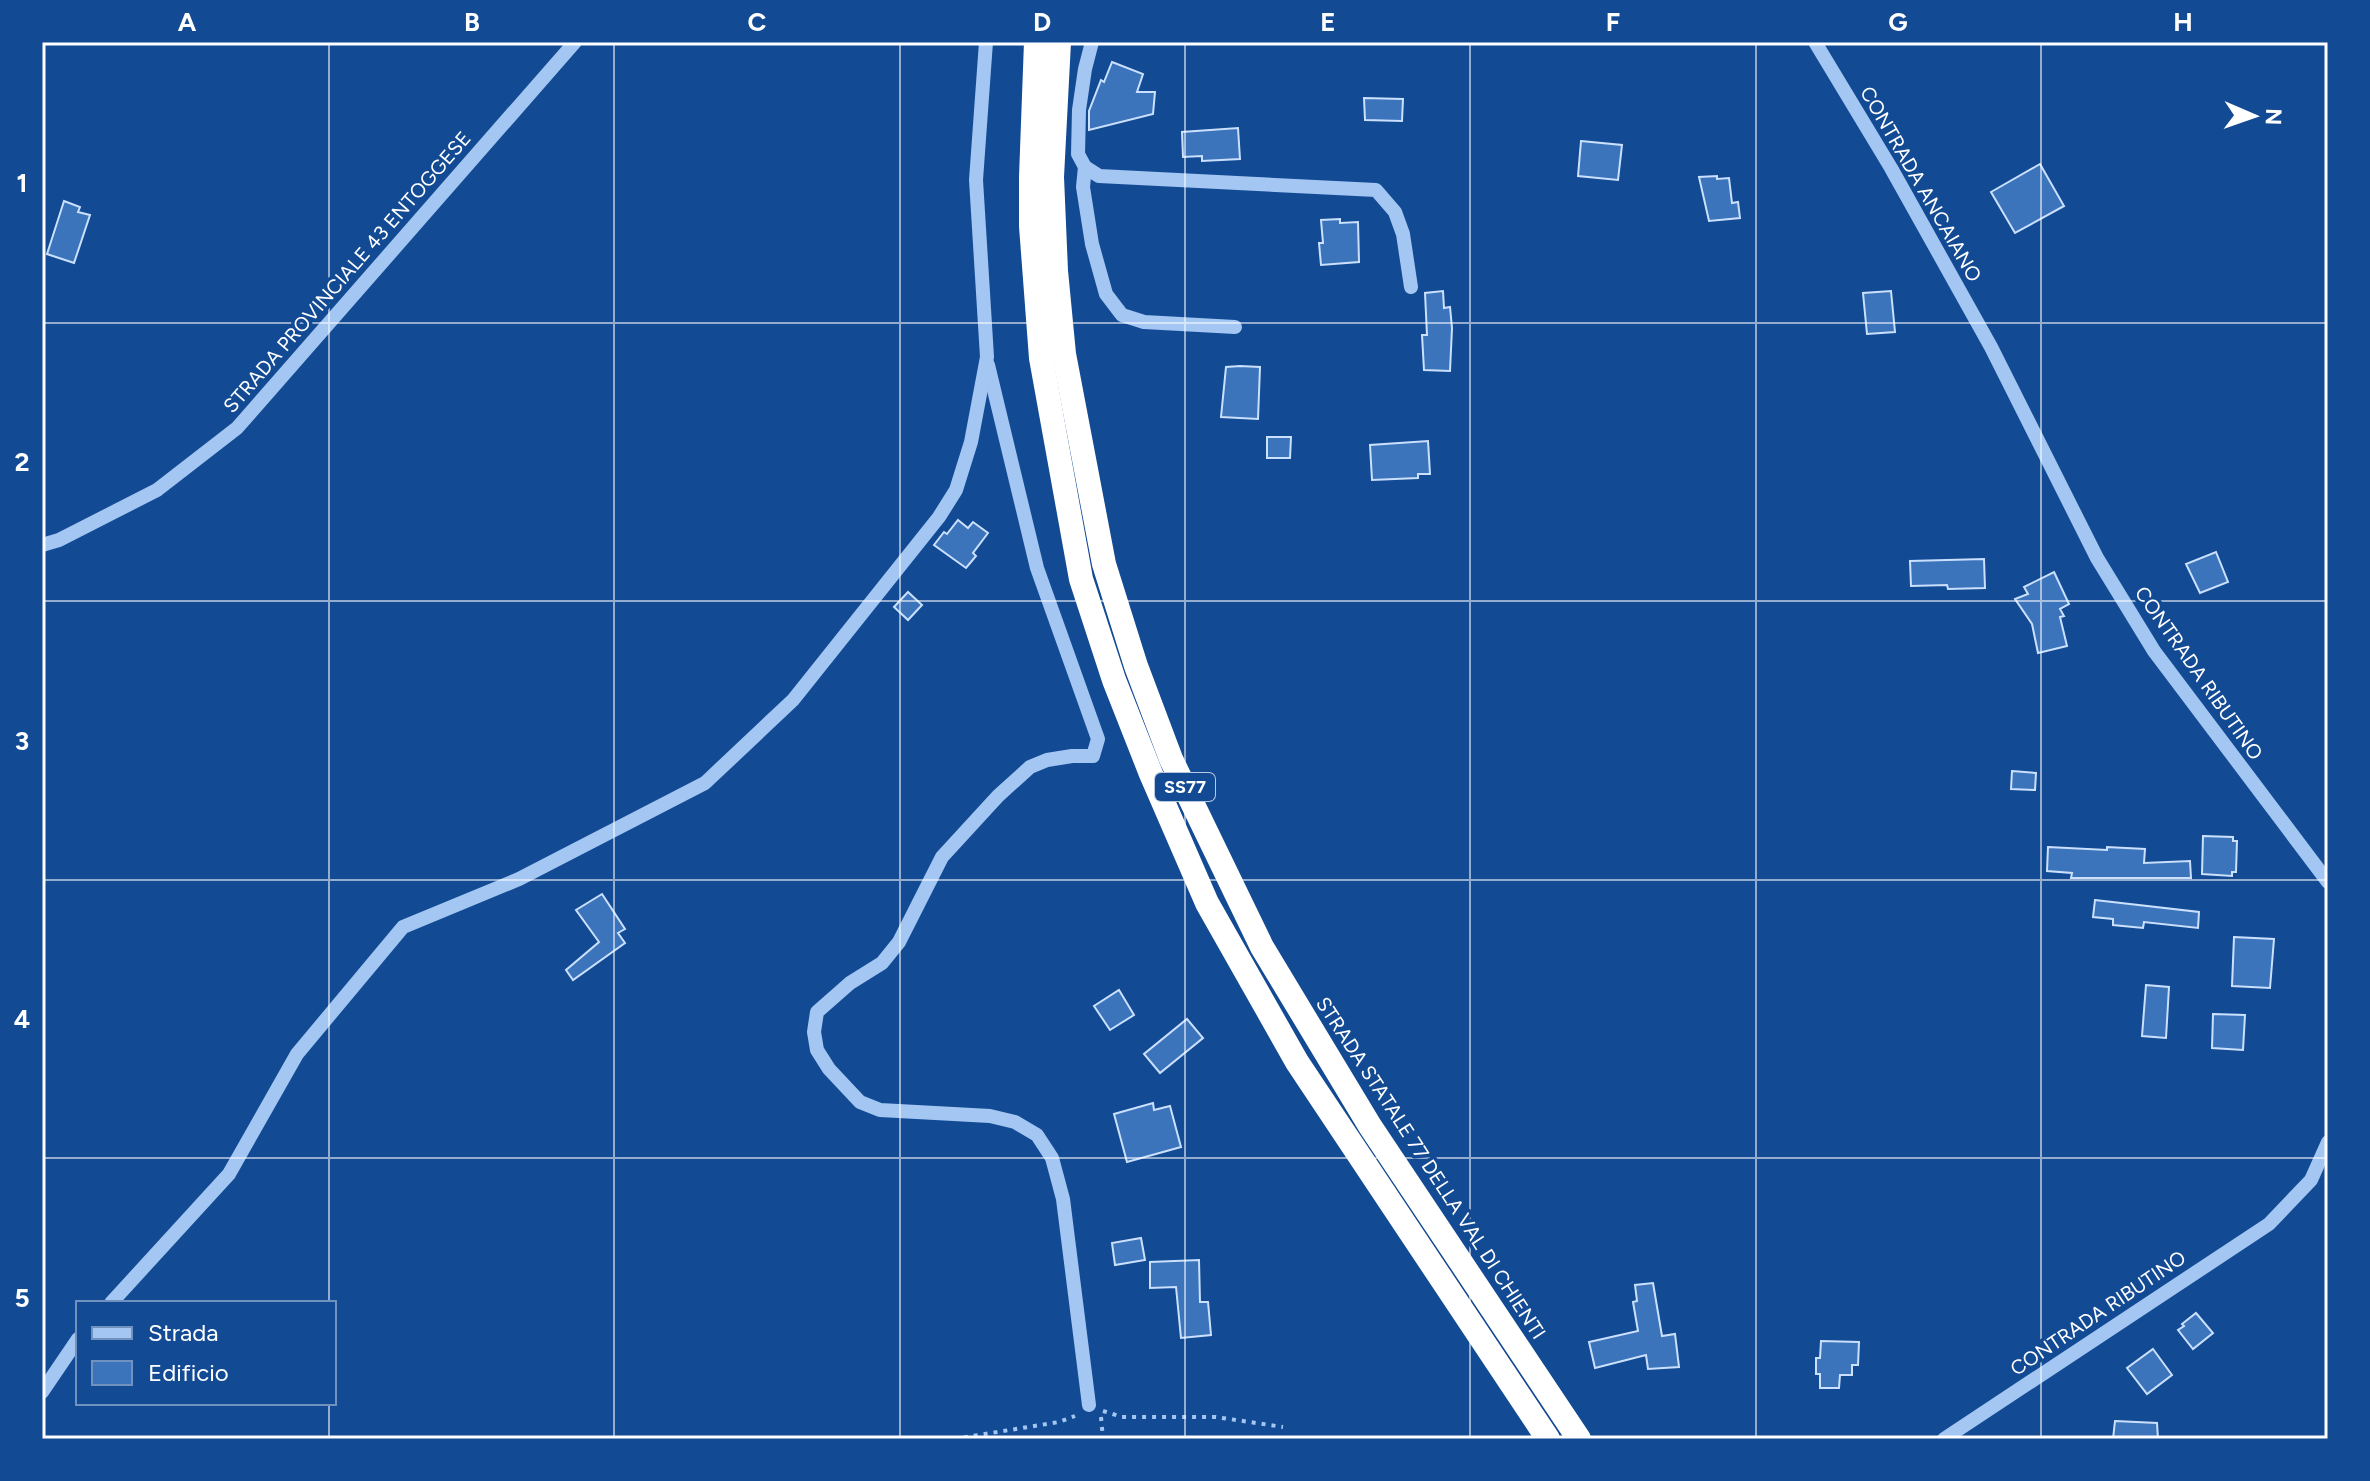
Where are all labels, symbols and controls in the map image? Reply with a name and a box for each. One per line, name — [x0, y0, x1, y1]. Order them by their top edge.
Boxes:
text: A — [178, 6, 197, 38]
text: B — [464, 6, 480, 38]
text: C — [748, 6, 767, 38]
text: D — [1033, 6, 1051, 38]
text: E — [1320, 6, 1336, 38]
text: F — [1606, 6, 1620, 38]
text: G — [1888, 6, 1908, 38]
text: H — [2173, 6, 2193, 38]
north arrow — [2214, 76, 2294, 156]
street label: CONTRADA ANCAIANO — [1855, 82, 1987, 286]
text: N — [2260, 108, 2287, 126]
street label: STRADA PROVINCIALE 43 ENTOGGESE — [218, 126, 476, 418]
text: 1 — [17, 167, 27, 199]
text: 2 — [14, 446, 30, 478]
street label: CONTRADA RIBUTINO — [2130, 582, 2268, 764]
text: 3 — [15, 725, 29, 757]
road number: SS77 — [1155, 773, 1215, 801]
street label: STRADA STATALE 77 DELLA VAL DI CHIENTI — [1311, 992, 1551, 1344]
text: 4 — [14, 1003, 30, 1035]
street label: CONTRADA RIBUTINO — [2006, 1245, 2190, 1381]
text: 5 — [14, 1282, 30, 1314]
legend — [76, 1301, 336, 1405]
text: Strada — [148, 1318, 218, 1347]
text: Edificio — [148, 1358, 229, 1387]

